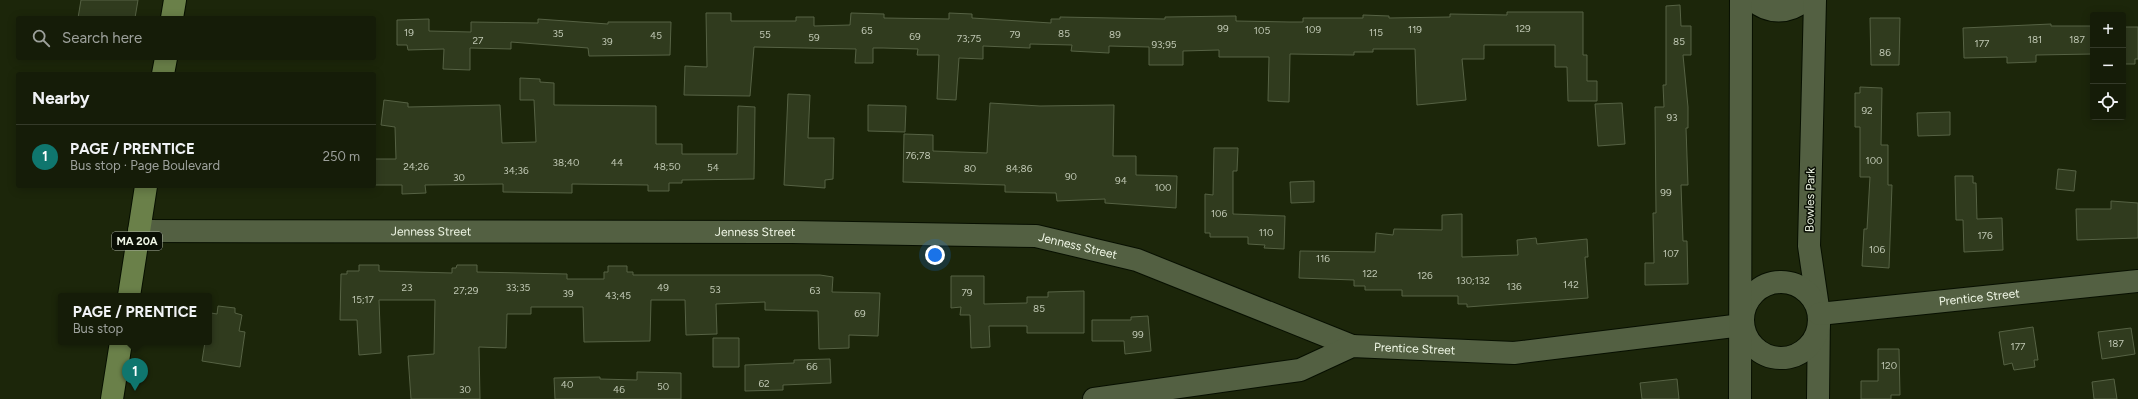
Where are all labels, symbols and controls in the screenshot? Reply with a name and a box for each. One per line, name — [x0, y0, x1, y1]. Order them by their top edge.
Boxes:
map controls — [2090, 12, 2126, 120]
button: + — [2090, 12, 2126, 48]
search box — [16, 16, 376, 60]
house number: 99 — [1217, 22, 1229, 35]
house number: 129 — [1515, 22, 1531, 35]
house number: 109 — [1305, 23, 1321, 36]
house number: 119 — [1408, 23, 1422, 36]
house number: 65 — [861, 24, 873, 37]
house number: 105 — [1254, 24, 1270, 37]
house number: 19 — [404, 26, 414, 39]
house number: 115 — [1369, 26, 1383, 39]
icon: search — [30, 27, 52, 49]
house number: 35 — [552, 27, 564, 40]
house number: 85 — [1058, 27, 1070, 40]
house number: 55 — [759, 28, 771, 41]
house number: 79 — [1009, 28, 1021, 41]
house number: 89 — [1109, 28, 1121, 41]
text: Search here — [62, 29, 142, 47]
house number: 45 — [650, 29, 662, 42]
house number: 69 — [909, 30, 921, 43]
house number: 59 — [808, 31, 820, 44]
house number: 73;75 — [957, 32, 982, 45]
house number: 181 — [2028, 33, 2042, 46]
house number: 187 — [2069, 33, 2085, 46]
house number: 27 — [473, 34, 484, 47]
house number: 39 — [601, 35, 613, 48]
house number: 85 — [1673, 35, 1685, 48]
house number: 177 — [1975, 37, 1990, 50]
house number: 93;95 — [1151, 38, 1177, 51]
house number: 86 — [1879, 46, 1891, 59]
button: − — [2090, 48, 2126, 84]
button: locate — [2090, 84, 2126, 120]
text: Nearby — [32, 88, 90, 108]
house number: 92 — [1861, 104, 1873, 117]
house number: 93 — [1666, 111, 1678, 124]
text: PAGE / PRENTICE — [70, 140, 195, 158]
text: 1 — [42, 149, 48, 164]
text: 250 m — [323, 149, 360, 164]
house number: 76;78 — [905, 149, 931, 162]
house number: 100 — [1866, 154, 1882, 167]
house number: 38;40 — [553, 156, 579, 169]
house number: 44 — [611, 156, 623, 169]
text: Bus stop · Page Boulevard — [70, 158, 220, 173]
house number: 24;26 — [403, 160, 429, 173]
house number: 48;50 — [653, 160, 681, 173]
house number: 54 — [707, 161, 719, 174]
house number: 80 — [964, 162, 976, 175]
house number: 84;86 — [1006, 162, 1033, 175]
house number: 34;36 — [503, 164, 529, 177]
street label: Bowles Park — [1802, 168, 1818, 232]
house number: 90 — [1065, 170, 1077, 183]
house number: 30 — [453, 171, 465, 184]
house number: 94 — [1115, 174, 1127, 187]
house number: 100 — [1155, 181, 1171, 194]
house number: 99 — [1660, 186, 1672, 199]
house number: 106 — [1211, 207, 1227, 220]
street label: Jenness Street — [391, 224, 472, 239]
street label: Jenness Street — [715, 225, 796, 239]
house number: 110 — [1259, 226, 1273, 239]
house number: 176 — [1977, 229, 1993, 242]
street label: Jenness Street — [1037, 230, 1119, 262]
road number: MA 20A — [112, 232, 162, 250]
house number: 106 — [1869, 243, 1885, 256]
your location — [925, 245, 945, 265]
house number: 107 — [1663, 247, 1680, 260]
house number: 116 — [1316, 252, 1330, 265]
house number: 122 — [1362, 267, 1378, 280]
house number: 126 — [1417, 269, 1433, 282]
house number: 130;132 — [1456, 274, 1490, 287]
house number: 142 — [1563, 278, 1579, 291]
house number: 136 — [1506, 280, 1522, 293]
house number: 23 — [401, 281, 413, 294]
house number: 33;35 — [506, 281, 531, 294]
house number: 49 — [657, 281, 669, 294]
house number: 53 — [709, 283, 721, 296]
house number: 27;29 — [454, 284, 479, 297]
house number: 63 — [809, 284, 821, 297]
house number: 79 — [961, 286, 973, 299]
street label: Prentice Street — [1938, 286, 2021, 309]
house number: 39 — [562, 287, 574, 300]
house number: 43;45 — [605, 289, 631, 302]
popup — [58, 293, 212, 345]
house number: 15;17 — [352, 293, 375, 306]
house number: 85 — [1033, 302, 1045, 315]
text: PAGE / PRENTICE — [73, 303, 197, 321]
house number: 69 — [854, 307, 866, 320]
text: Bus stop — [73, 321, 123, 336]
house number: 99 — [1132, 328, 1144, 341]
house number: 187 — [2108, 337, 2124, 350]
street label: Prentice Street — [1374, 340, 1456, 357]
house number: 177 — [2011, 340, 2026, 353]
pin: 1 — [122, 358, 148, 391]
house number: 120 — [1881, 359, 1897, 372]
house number: 66 — [806, 360, 818, 373]
house number: 62 — [758, 377, 770, 390]
house number: 40 — [561, 378, 573, 391]
house number: 50 — [657, 380, 669, 393]
house number: 30 — [459, 383, 471, 396]
house number: 46 — [613, 383, 625, 396]

